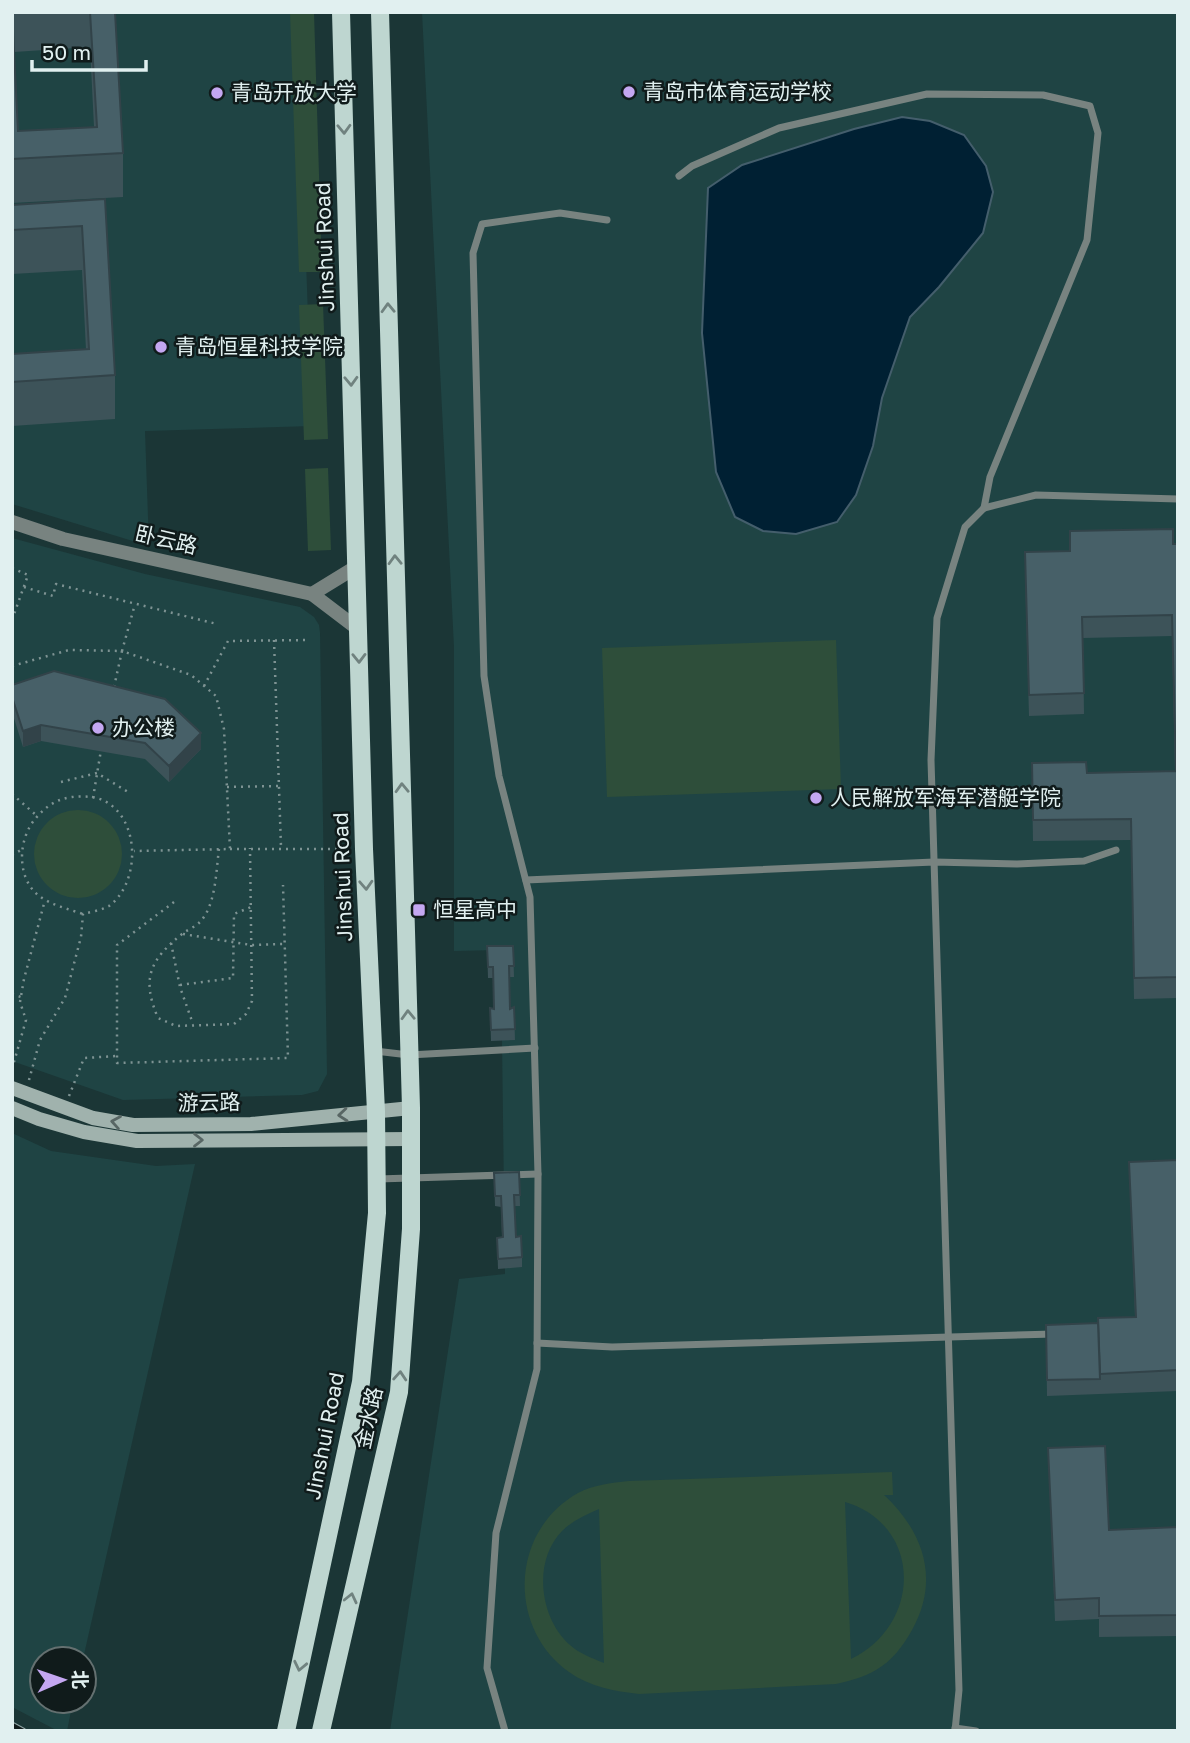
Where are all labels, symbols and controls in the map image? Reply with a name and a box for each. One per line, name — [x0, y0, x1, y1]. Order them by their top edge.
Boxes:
scale bar — [32, 28, 145, 72]
text: 50 m — [42, 39, 91, 65]
place label: 青岛市体育运动学校 — [643, 78, 832, 104]
place label: 青岛开放大学 — [231, 79, 357, 105]
marker: 青岛市体育运动学校 — [621, 84, 637, 100]
marker: 青岛开放大学 — [209, 85, 225, 101]
one-way arrow — [337, 124, 352, 135]
street label: Jinshui Road — [309, 182, 339, 312]
one-way arrow — [380, 303, 396, 313]
place label: 青岛恒星科技学院 — [175, 333, 343, 359]
marker: 青岛恒星科技学院 — [153, 339, 169, 355]
one-way arrow — [344, 376, 359, 387]
street label: 卧云路 — [133, 519, 200, 559]
one-way arrow — [388, 554, 403, 565]
one-way arrow — [351, 653, 366, 664]
place label: 办公楼 — [112, 714, 175, 740]
marker: 办公楼 — [90, 720, 106, 736]
one-way arrow — [394, 782, 409, 793]
place label: 人民解放军海军潜艇学院 — [830, 784, 1061, 810]
marker: 人民解放军海军潜艇学院 — [808, 790, 824, 806]
street label: Jinshui Road — [327, 812, 357, 942]
one-way arrow — [358, 880, 373, 891]
place label: 恒星高中 — [433, 896, 517, 922]
marker: 恒星高中 — [411, 902, 427, 918]
one-way arrow — [400, 1009, 416, 1020]
street label: 游云路 — [177, 1088, 241, 1116]
one-way arrow — [337, 1107, 348, 1122]
one-way arrow — [110, 1115, 122, 1130]
one-way arrow — [193, 1133, 204, 1148]
street label: Jinshui Road — [299, 1370, 349, 1502]
one-way arrow — [392, 1370, 407, 1381]
street label: 金水路 — [349, 1384, 387, 1451]
one-way arrow — [343, 1592, 357, 1604]
north arrow — [28, 1645, 98, 1715]
one-way arrow — [293, 1660, 308, 1672]
text: 北 — [69, 1669, 92, 1689]

